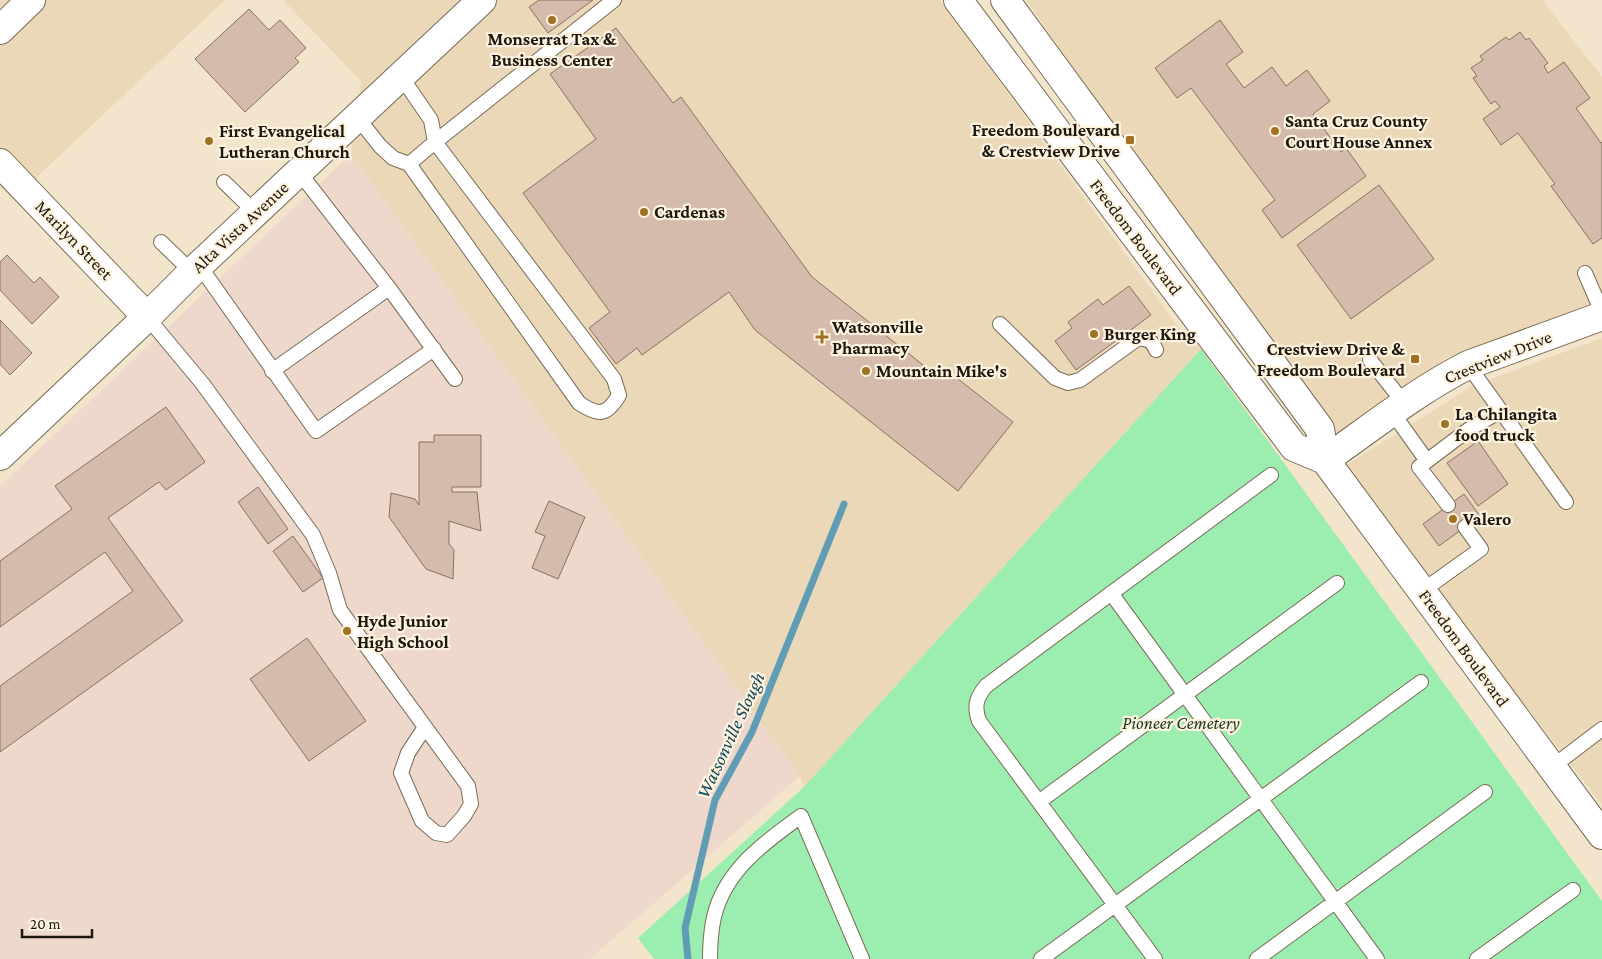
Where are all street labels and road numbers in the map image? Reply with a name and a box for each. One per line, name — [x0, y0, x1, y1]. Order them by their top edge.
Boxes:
street label: Freedom Boulevard — [1086, 175, 1186, 299]
street label: Alta Vista Avenue — [188, 177, 293, 277]
street label: Marilyn Street — [31, 196, 118, 285]
street label: Crestview Drive — [1441, 326, 1555, 388]
street label: Freedom Boulevard — [1415, 586, 1513, 711]

